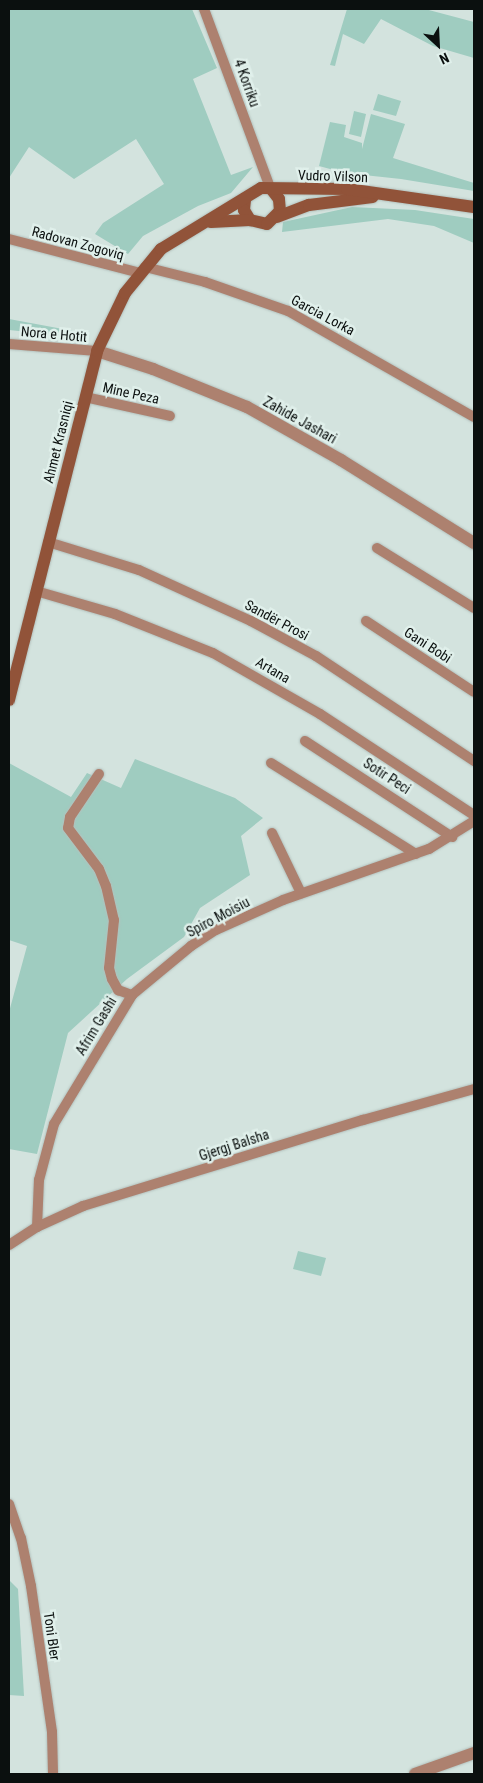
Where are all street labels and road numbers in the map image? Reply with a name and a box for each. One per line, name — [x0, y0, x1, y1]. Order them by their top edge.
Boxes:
street label: 4 Korriku — [231, 57, 263, 109]
street label: Vudro Vilson — [298, 166, 368, 186]
street label: Radovan Zogoviq — [30, 223, 126, 263]
street label: Garcia Lorka — [288, 291, 358, 339]
street label: Nora e Hotit — [20, 323, 88, 345]
street label: Mine Peza — [101, 379, 161, 407]
street label: Zahide Jashari — [260, 393, 340, 447]
street label: Ahmet Krasniqi — [40, 399, 76, 485]
street label: Sandër Prosi — [242, 596, 312, 644]
street label: Gani Bobi — [401, 624, 455, 666]
street label: Artana — [253, 653, 293, 687]
street label: Sotir Peci — [360, 755, 414, 797]
street label: Spiro Moisiu — [184, 893, 252, 941]
street label: Afrim Gashi — [72, 994, 120, 1058]
street label: Gjergj Balsha — [197, 1126, 271, 1164]
street label: Toni Bler — [40, 1611, 64, 1661]

